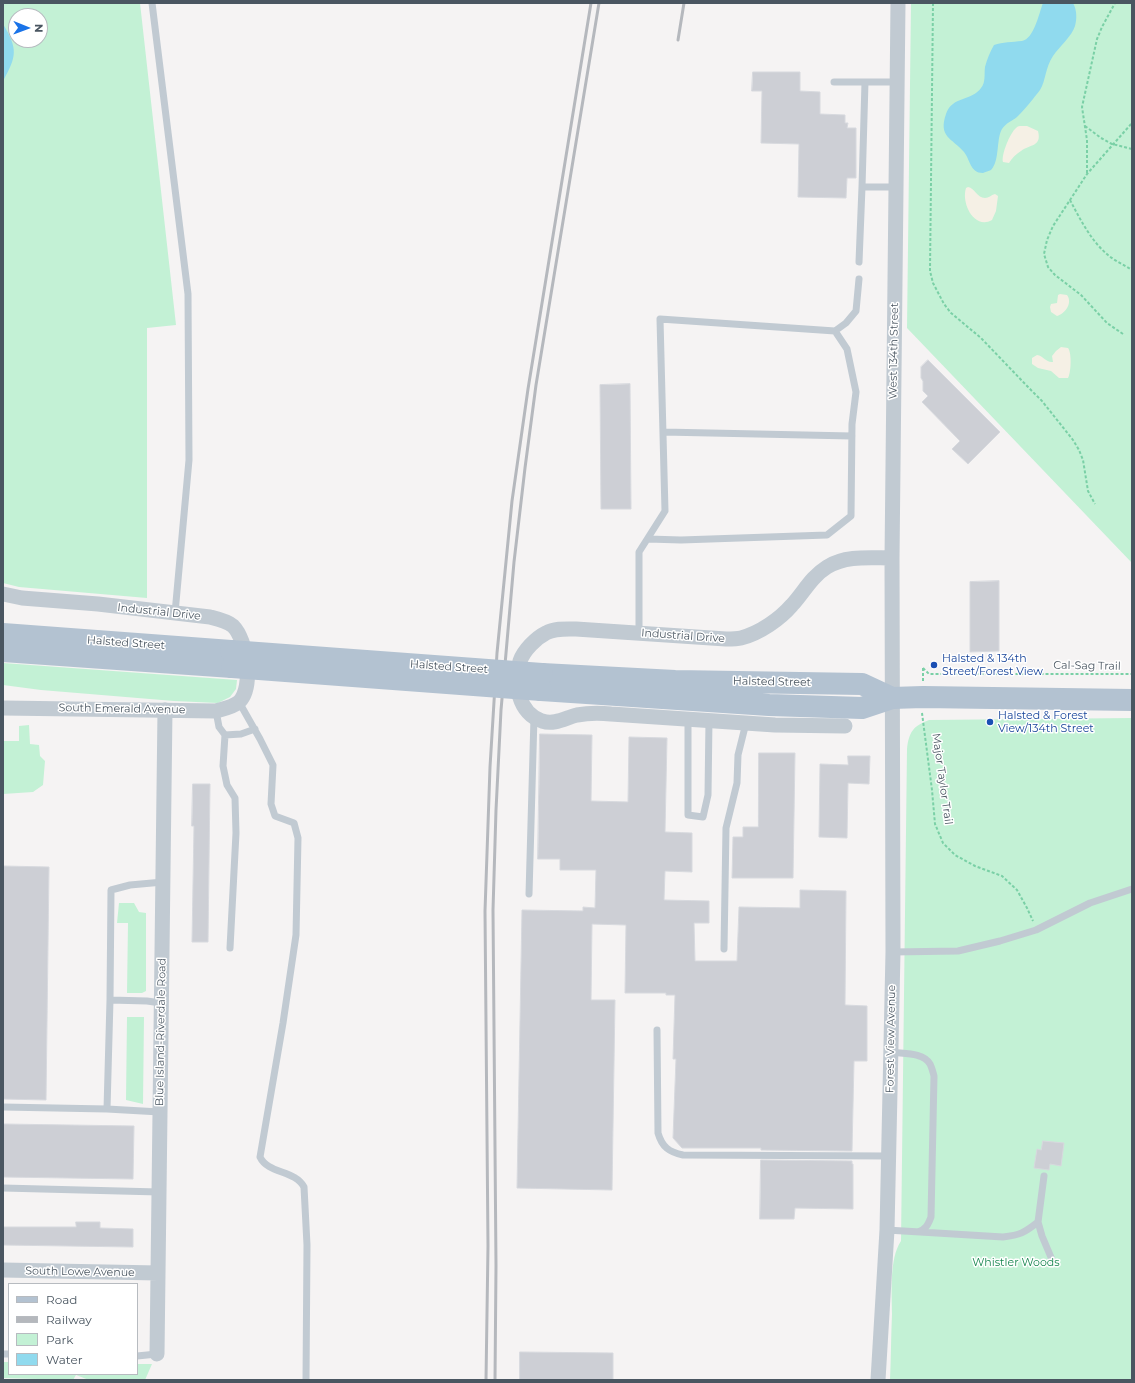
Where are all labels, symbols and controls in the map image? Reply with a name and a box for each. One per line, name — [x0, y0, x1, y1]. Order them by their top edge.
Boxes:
north arrow — [8, 8, 48, 48]
text: N — [32, 24, 46, 33]
street label: West 134th Street — [887, 303, 901, 399]
street label: Industrial Drive — [117, 601, 201, 623]
street label: Industrial Drive — [641, 626, 725, 646]
street label: Halsted Street — [87, 634, 165, 652]
place label: Halsted & 134th Street/Forest View — [942, 652, 1043, 678]
street label: Halsted Street — [410, 658, 488, 676]
street label: Cal-Sag Trail — [1053, 659, 1121, 673]
marker: Halsted & 134th Street/Forest View — [929, 660, 939, 670]
street label: Halsted Street — [733, 675, 811, 689]
street label: South Emerald Avenue — [59, 701, 185, 717]
place label: Halsted & Forest View/134th Street — [998, 709, 1094, 735]
marker: Halsted & Forest View/134th Street — [985, 717, 995, 727]
street label: Major Taylor Trail — [929, 732, 955, 826]
street label: Blue Island-Riverdale Road — [153, 958, 169, 1106]
street label: Forest View Avenue — [883, 985, 899, 1093]
park label: Whistler Woods — [972, 1256, 1060, 1270]
street label: South Lowe Avenue — [25, 1264, 135, 1280]
legend — [8, 1283, 138, 1375]
text: Road — [46, 1292, 77, 1307]
text: Railway — [46, 1312, 92, 1327]
text: Park — [46, 1332, 73, 1347]
text: Water — [46, 1352, 82, 1367]

